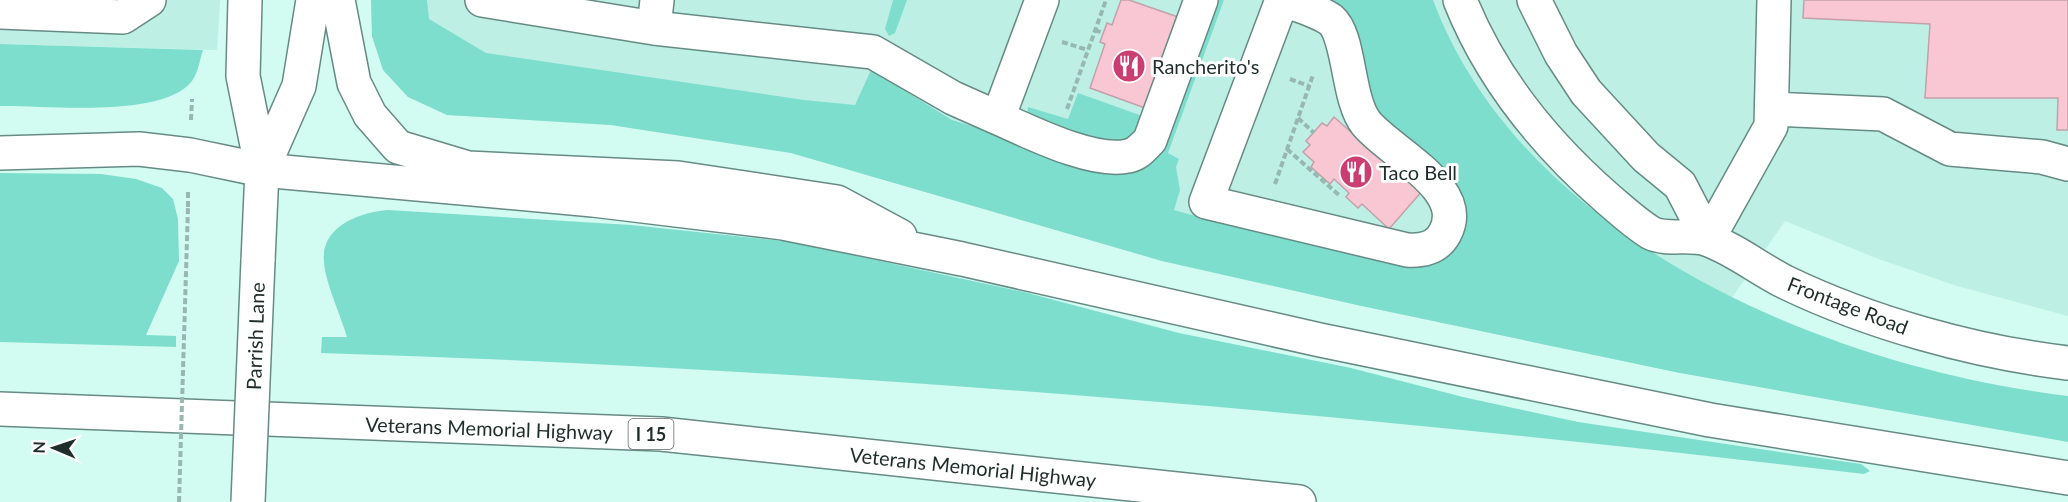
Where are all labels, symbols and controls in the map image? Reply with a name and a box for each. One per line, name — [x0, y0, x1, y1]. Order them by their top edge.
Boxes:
restaurant icon: Rancherito's — [1111, 48, 1147, 84]
place label: Rancherito's — [1152, 54, 1259, 78]
restaurant icon: Taco Bell — [1338, 154, 1374, 190]
place label: Taco Bell — [1379, 160, 1457, 184]
street label: Frontage Road — [1784, 271, 1912, 339]
street label: Parrish Lane — [241, 282, 269, 390]
street label: Veterans Memorial Highway — [365, 412, 614, 444]
north arrow — [24, 418, 84, 478]
road number: I 15 — [628, 419, 674, 449]
text: N — [29, 441, 48, 454]
street label: Veterans Memorial Highway — [849, 442, 1098, 492]

